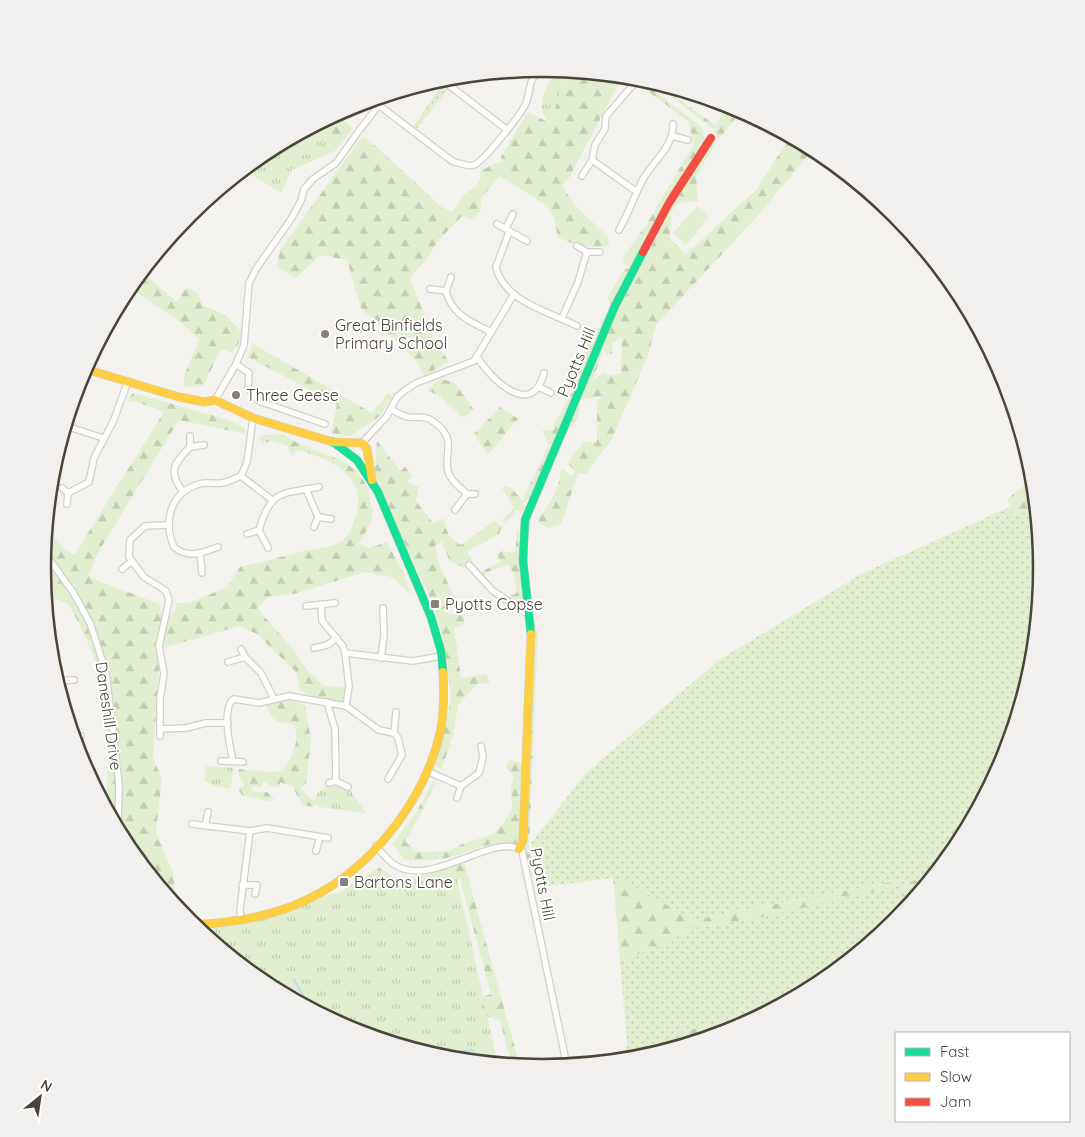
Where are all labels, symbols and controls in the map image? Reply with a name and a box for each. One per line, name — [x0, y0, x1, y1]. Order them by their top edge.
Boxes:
place label: Great Binfields Primary School — [335, 315, 447, 353]
street label: Pyotts Hill — [552, 324, 600, 400]
marker: Great Binfields Primary School — [319, 328, 331, 340]
place label: Three Geese — [246, 385, 339, 405]
marker: Three Geese — [230, 389, 242, 401]
place label: Pyotts Copse — [445, 594, 543, 614]
marker: Pyotts Copse — [429, 598, 441, 610]
street label: Daneshill Drive — [91, 660, 127, 772]
street label: Pyotts Hill — [526, 846, 560, 922]
place label: Bartons Lane — [354, 872, 453, 892]
marker: Bartons Lane — [338, 876, 350, 888]
legend — [895, 1032, 1070, 1122]
text: Fast — [940, 1042, 969, 1061]
text: Slow — [940, 1067, 972, 1086]
north arrow — [15, 1072, 65, 1122]
text: N — [38, 1075, 55, 1096]
text: Jam — [940, 1092, 971, 1111]

